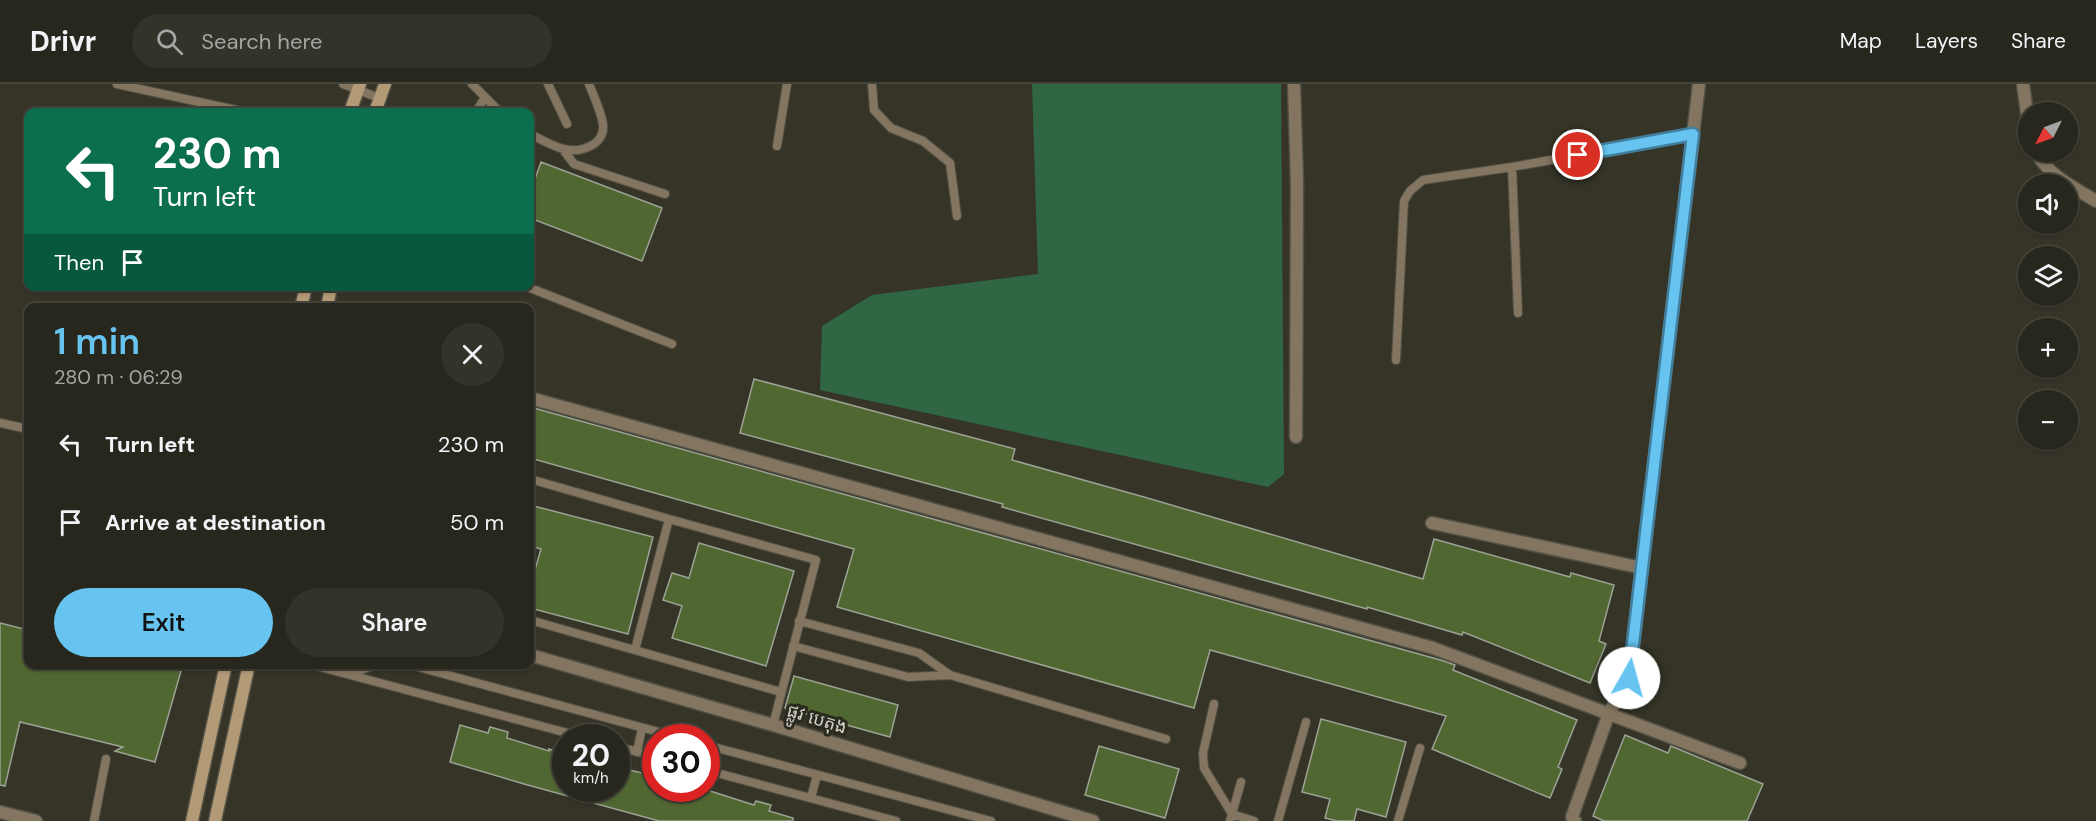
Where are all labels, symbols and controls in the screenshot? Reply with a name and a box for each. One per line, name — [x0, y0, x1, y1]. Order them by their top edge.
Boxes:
search box — [132, 14, 552, 68]
text: Drivr — [30, 23, 96, 60]
icon: search — [153, 25, 186, 58]
text: Search here — [201, 27, 323, 56]
text: Map — [1840, 27, 1882, 55]
text: Layers — [1915, 27, 1978, 55]
text: Share — [2011, 27, 2066, 55]
north arrow — [2018, 102, 2078, 162]
map controls — [2018, 102, 2078, 450]
text: 230 m — [153, 126, 282, 181]
pin — [1552, 129, 1603, 180]
icon: left — [54, 132, 132, 210]
icon: arrive — [1561, 138, 1594, 171]
button: sound — [2018, 174, 2078, 234]
text: Turn left — [153, 179, 256, 214]
icon: arrive — [116, 246, 149, 279]
button: layers — [2018, 246, 2078, 306]
text: Then — [54, 248, 104, 277]
text: 1 min — [54, 318, 140, 365]
button: + — [2018, 318, 2078, 378]
button: close — [441, 323, 504, 386]
text: 280 m · 06:29 — [54, 364, 183, 390]
button: − — [2018, 390, 2078, 450]
icon: left — [54, 428, 87, 461]
text: Turn left — [105, 430, 195, 459]
text: 230 m — [438, 430, 504, 459]
icon: arrive — [54, 506, 87, 539]
text: Arrive at destination — [105, 508, 326, 537]
text: 50 m — [450, 508, 504, 537]
button: Exit — [54, 588, 273, 657]
button: Share — [285, 588, 504, 657]
position arrow — [1597, 646, 1661, 710]
street label: ផ្លូវ បេតុង — [783, 699, 850, 744]
speed limit sign: 30 — [642, 724, 720, 802]
text: 20 — [572, 736, 610, 775]
text: km/h — [573, 768, 609, 788]

